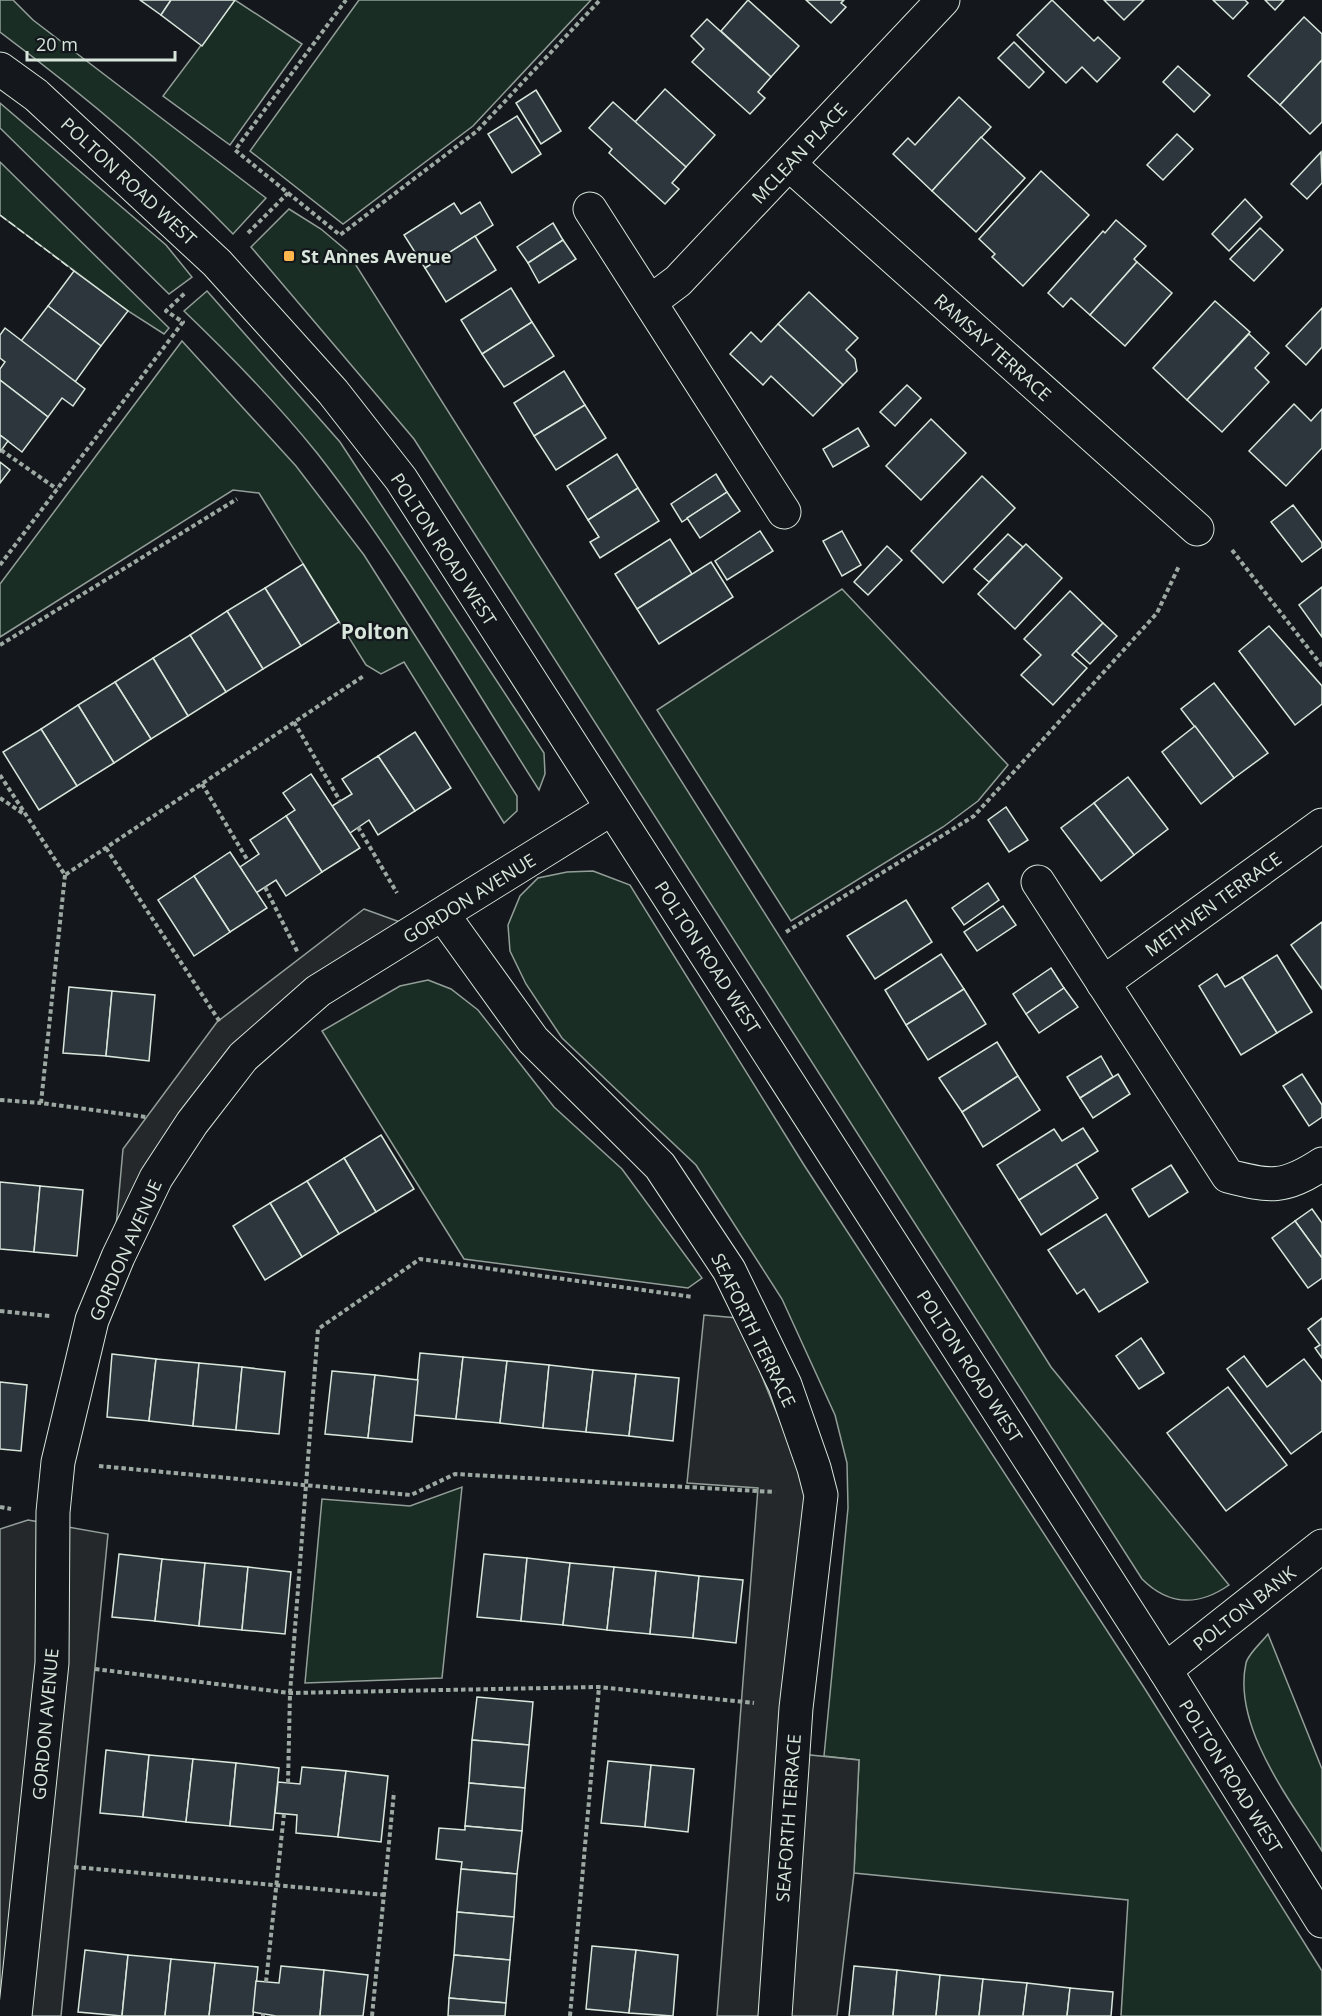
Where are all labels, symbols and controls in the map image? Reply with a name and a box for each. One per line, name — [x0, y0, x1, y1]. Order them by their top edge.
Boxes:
scale bar — [27, 24, 176, 62]
text: 20 m — [36, 32, 78, 56]
street label: MCLEAN PLACE — [746, 97, 852, 209]
street label: POLTON ROAD WEST — [56, 112, 202, 250]
place label: St Annes Avenue — [301, 244, 451, 268]
marker: St Annes Avenue — [282, 249, 296, 263]
street label: RAMSAY TERRACE — [929, 288, 1057, 406]
street label: POLTON ROAD WEST — [386, 468, 502, 630]
district label: Polton — [341, 617, 409, 645]
street label: METHVEN TERRACE — [1140, 846, 1286, 962]
street label: GORDON AVENUE — [398, 847, 540, 949]
street label: POLTON ROAD WEST — [650, 876, 766, 1038]
street label: GORDON AVENUE — [83, 1176, 167, 1324]
street label: SEAFORTH TERRACE — [706, 1249, 802, 1411]
street label: POLTON ROAD WEST — [912, 1285, 1028, 1447]
street label: POLTON BANK — [1188, 1560, 1301, 1656]
street label: GORDON AVENUE — [26, 1647, 64, 1801]
street label: POLTON ROAD WEST — [1174, 1695, 1288, 1857]
street label: SEAFORTH TERRACE — [770, 1733, 806, 1903]

